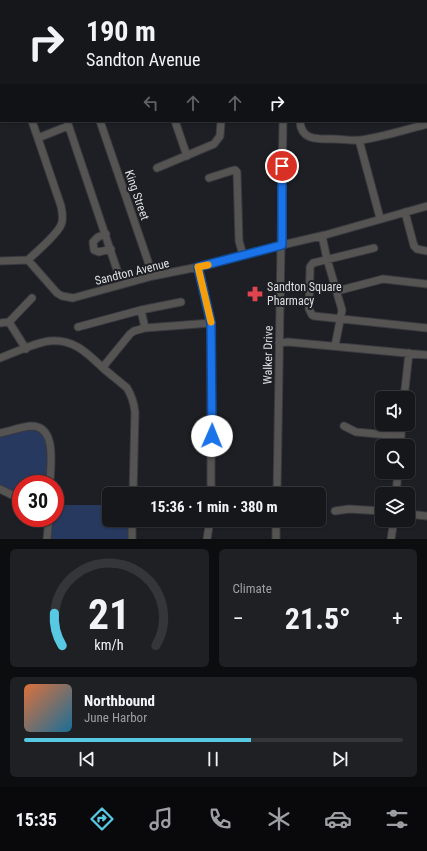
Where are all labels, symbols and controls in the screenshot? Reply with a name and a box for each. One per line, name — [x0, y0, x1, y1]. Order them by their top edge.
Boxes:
text: 190 m — [86, 15, 156, 48]
icon: right — [20, 16, 72, 68]
text: Sandton Avenue — [86, 49, 200, 70]
icon: left — [140, 92, 162, 114]
icon: ahead — [182, 92, 204, 114]
icon: ahead — [224, 92, 246, 114]
icon: right — [266, 92, 288, 114]
pin — [265, 149, 299, 183]
icon: arrive — [271, 155, 293, 177]
street label: King Street — [122, 168, 152, 222]
street label: Sandton Avenue — [93, 256, 171, 288]
place label: Sandton Square Pharmacy — [267, 280, 342, 308]
pharmacy icon: Sandton Square Pharmacy — [246, 285, 264, 303]
street label: Walker Drive — [260, 325, 276, 384]
map controls — [375, 391, 415, 527]
button: sound — [375, 391, 415, 431]
position arrow — [191, 415, 233, 457]
button: search — [375, 439, 415, 479]
speed limit sign: 30 — [12, 475, 64, 527]
button: layers — [375, 487, 415, 527]
text: 15:36 · 1 min · 380 m — [150, 498, 278, 516]
text: Climate — [233, 581, 272, 596]
text: 21 — [88, 590, 130, 639]
text: 21.5° — [285, 601, 351, 636]
text: − — [233, 606, 244, 631]
text: + — [392, 606, 403, 631]
text: km/h — [95, 637, 124, 653]
text: Northbound — [84, 692, 155, 710]
text: June Harbor — [84, 710, 147, 725]
icon: previous — [76, 748, 98, 770]
icon: pause — [202, 748, 224, 770]
icon: next — [329, 748, 351, 770]
icon: directions — [88, 805, 116, 833]
icon: music — [147, 805, 175, 833]
icon: phone — [206, 805, 234, 833]
icon: climate — [265, 805, 293, 833]
icon: car — [324, 805, 352, 833]
icon: filters — [383, 805, 411, 833]
text: 15:35 — [16, 809, 57, 830]

